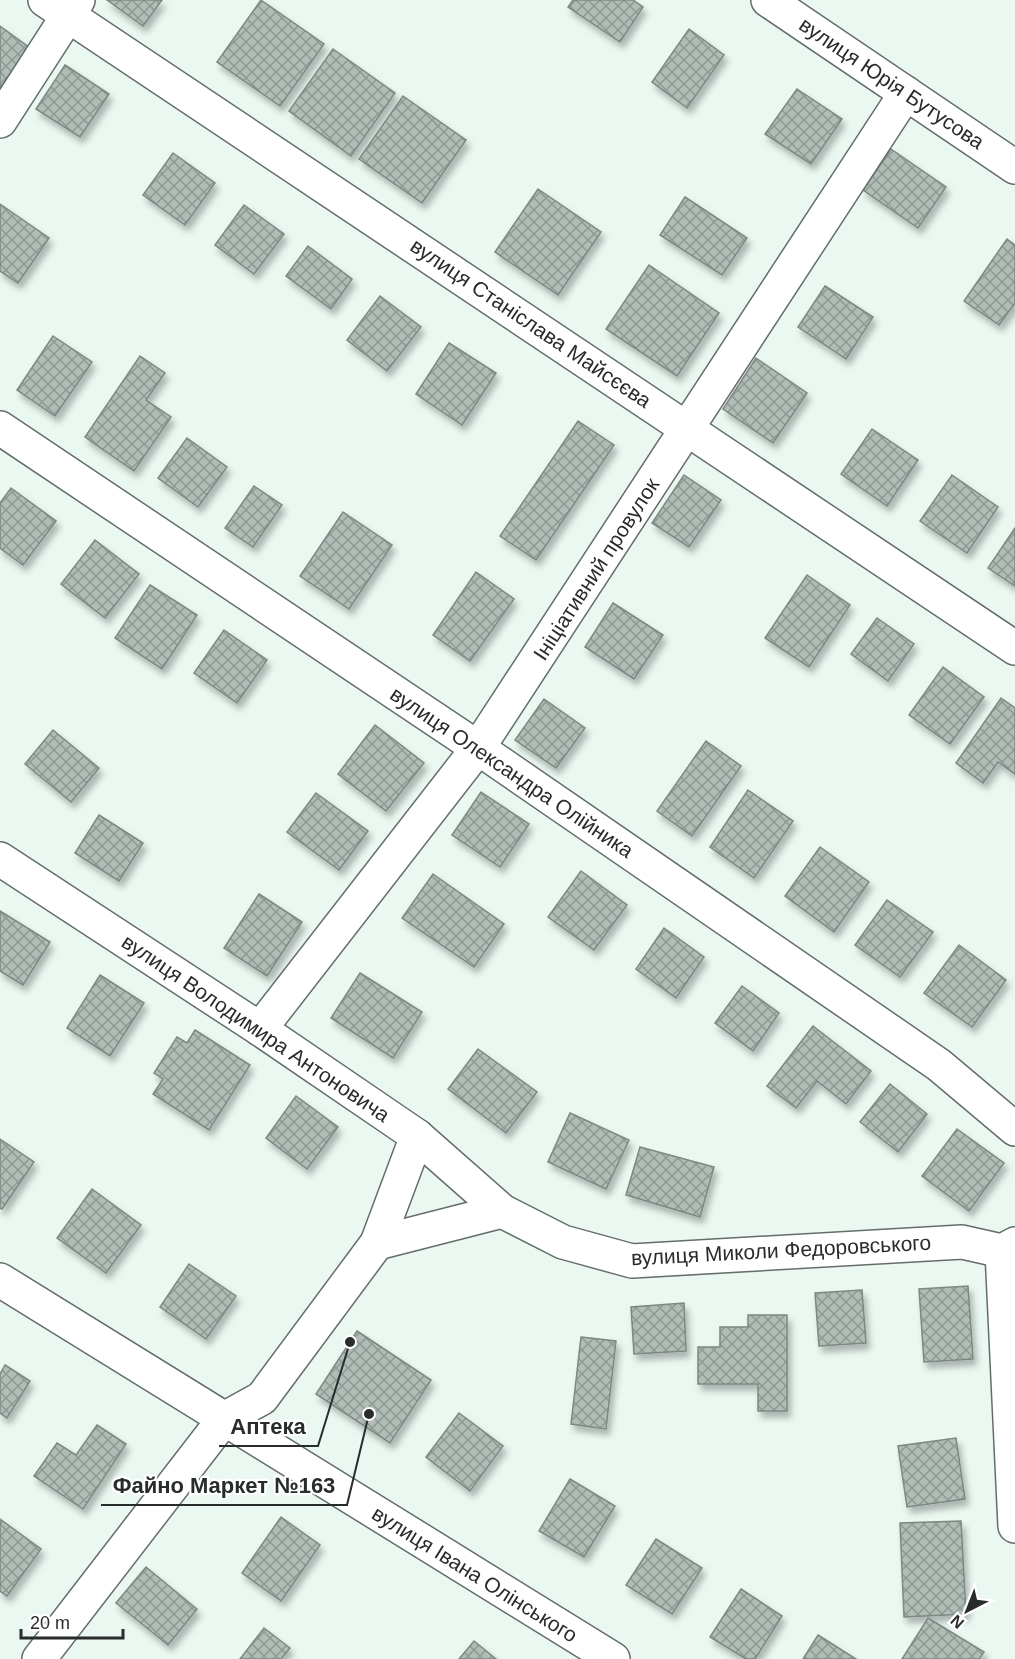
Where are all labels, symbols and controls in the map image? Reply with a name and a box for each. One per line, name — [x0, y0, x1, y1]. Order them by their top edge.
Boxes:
street label: вулиця Юрія Бутусова — [795, 13, 989, 154]
street label: вулиця Станіслава Майсєєва — [406, 234, 656, 412]
street label: Ініціативний провулок — [529, 473, 664, 664]
street label: вулиця Олександра Олійника — [386, 682, 638, 862]
street label: вулиця Володимира Антоновича — [118, 930, 394, 1127]
street label: вулиця Миколи Федоровського — [630, 1231, 932, 1269]
callout: Аптека — [219, 1406, 318, 1446]
text: Аптека — [230, 1414, 306, 1439]
callout: Файно Маркет №163 — [101, 1465, 347, 1505]
text: Файно Маркет №163 — [113, 1473, 335, 1498]
street label: вулиця Івана Олінського — [368, 1501, 582, 1647]
north arrow — [937, 1581, 997, 1641]
scale bar — [21, 1602, 123, 1640]
text: N — [947, 1612, 967, 1632]
text: 20 m — [30, 1613, 70, 1633]

